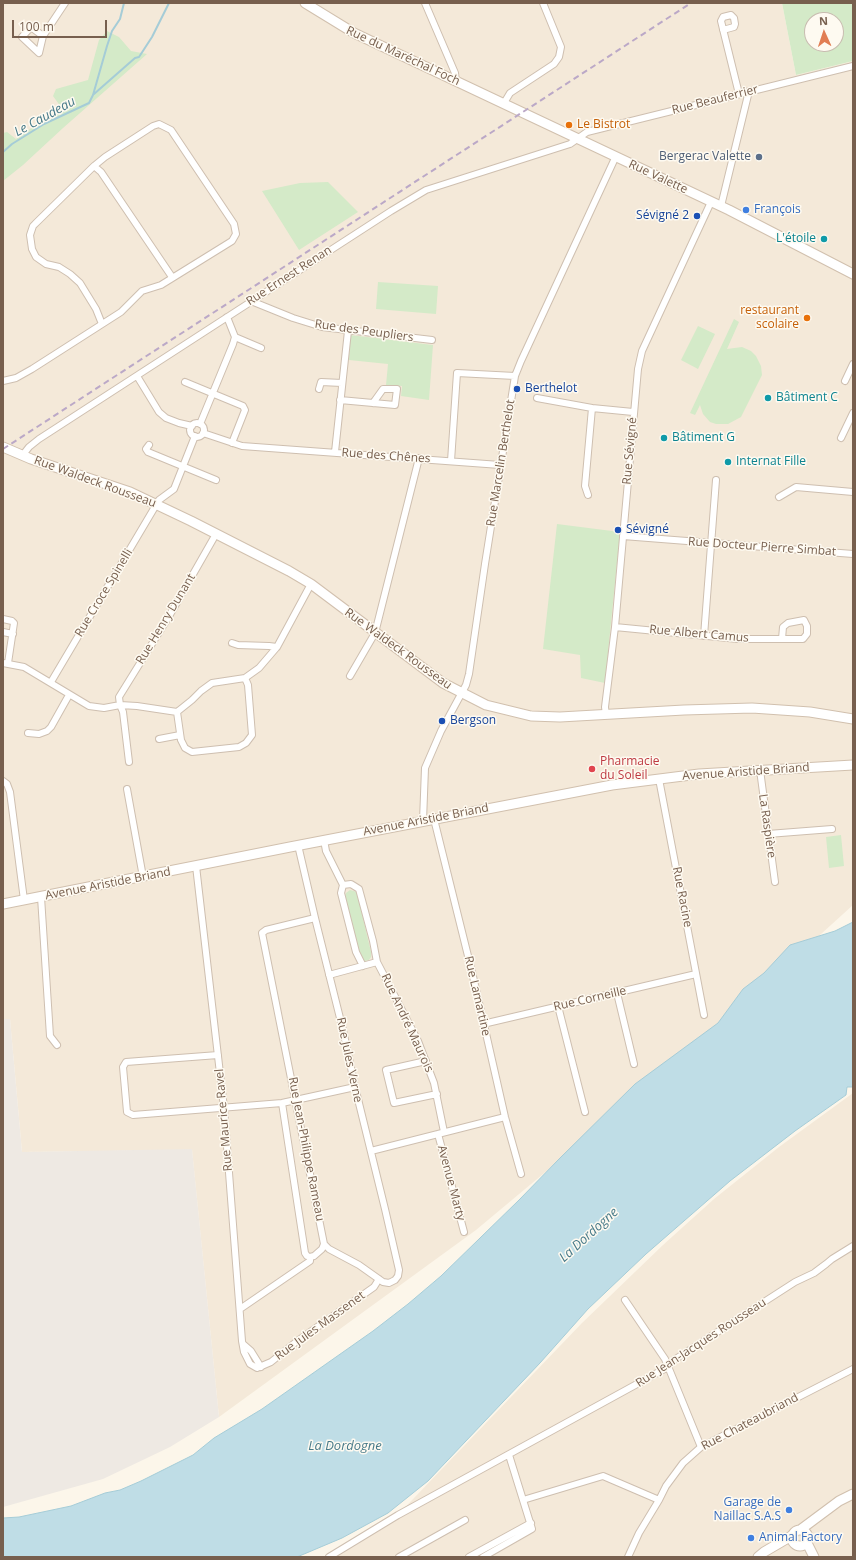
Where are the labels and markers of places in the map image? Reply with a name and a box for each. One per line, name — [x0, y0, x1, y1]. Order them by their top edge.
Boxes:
place label: Le Bistrot — [577, 118, 630, 132]
marker: Le Bistrot — [564, 120, 574, 130]
place label: Bergerac Valette — [659, 150, 751, 164]
marker: Bergerac Valette — [754, 152, 764, 162]
place label: François — [754, 203, 801, 217]
marker: François — [741, 205, 751, 215]
place label: Sévigné 2 — [636, 209, 689, 223]
marker: Sévigné 2 — [692, 211, 702, 221]
place label: L'étoile — [776, 232, 816, 246]
marker: L'étoile — [819, 234, 829, 244]
place label: restaurant scolaire — [740, 304, 799, 332]
marker: restaurant scolaire — [802, 313, 812, 323]
place label: Berthelot — [525, 382, 577, 396]
marker: Berthelot — [512, 384, 522, 394]
place label: Bâtiment C — [776, 391, 838, 405]
marker: Bâtiment C — [763, 393, 773, 403]
place label: Bâtiment G — [672, 431, 735, 445]
marker: Bâtiment G — [659, 433, 669, 443]
place label: Internat Fille — [736, 455, 806, 469]
marker: Internat Fille — [723, 457, 733, 467]
place label: Sévigné — [626, 523, 669, 537]
marker: Sévigné — [613, 525, 623, 535]
place label: Bergson — [450, 714, 496, 728]
marker: Bergson — [437, 716, 447, 726]
place label: Pharmacie du Soleil — [600, 755, 659, 783]
marker: Pharmacie du Soleil — [587, 764, 597, 774]
place label: Garage de Naillac S.A.S — [714, 1496, 781, 1524]
marker: Garage de Naillac S.A.S — [784, 1505, 794, 1515]
place label: Animal Factory — [759, 1531, 842, 1545]
marker: Animal Factory — [746, 1533, 756, 1543]

